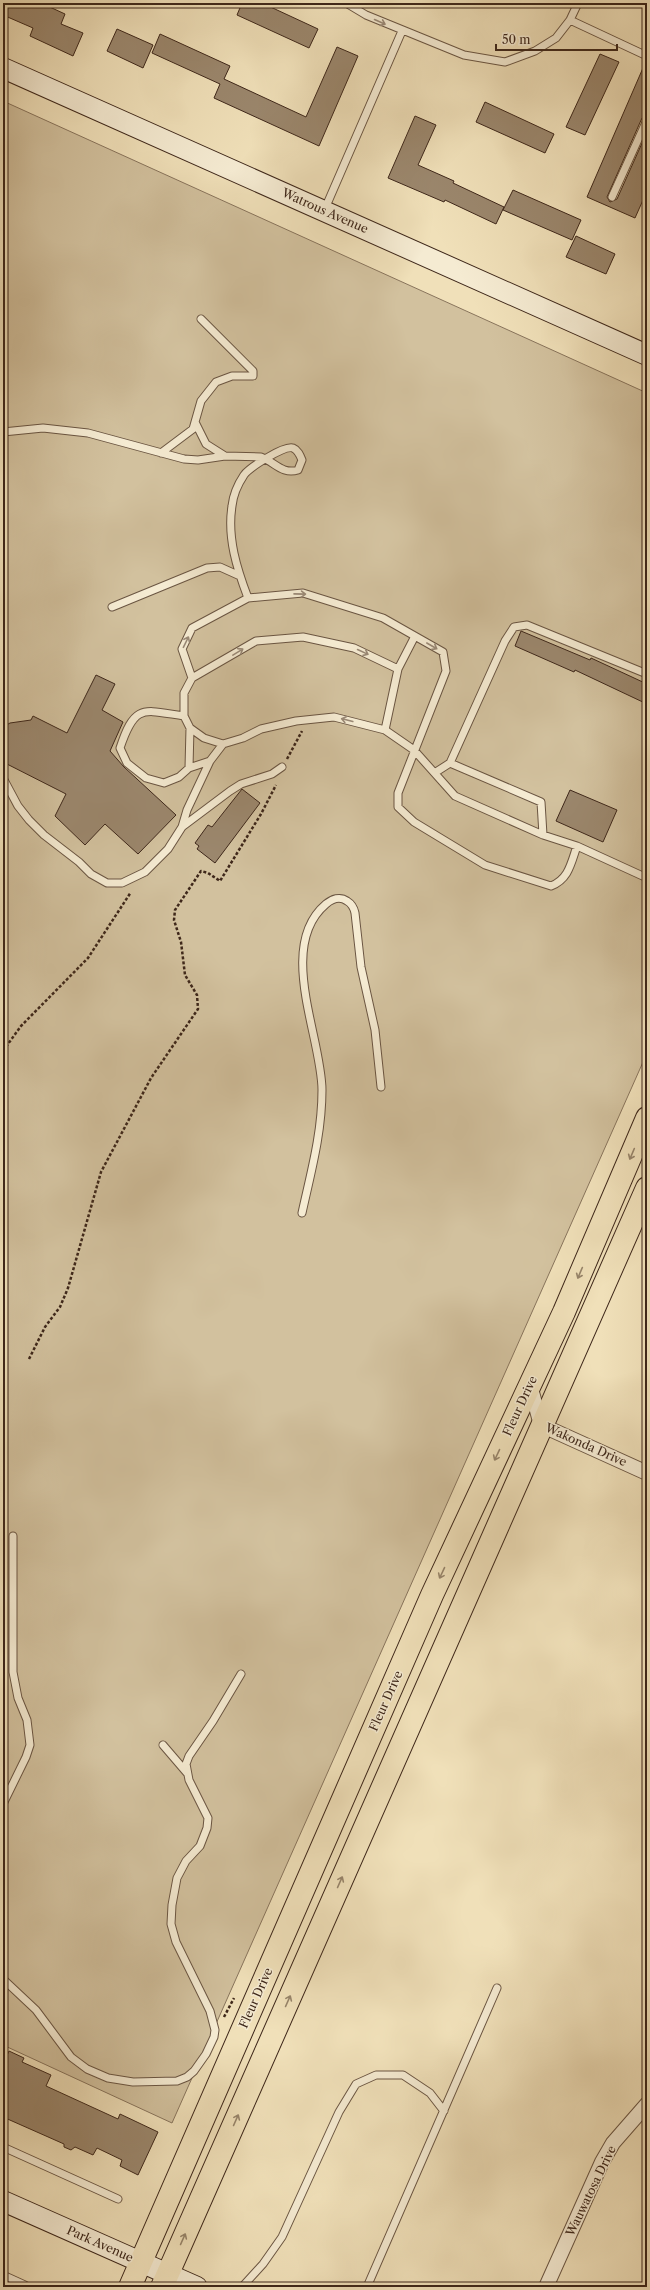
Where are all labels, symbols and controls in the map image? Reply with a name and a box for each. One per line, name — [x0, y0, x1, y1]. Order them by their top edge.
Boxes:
one-way arrow — [374, 19, 386, 26]
scale bar — [496, 26, 617, 52]
text: 50 m — [502, 32, 531, 47]
street label: Watrous Avenue — [279, 184, 371, 236]
one-way arrow — [293, 590, 306, 598]
one-way arrow — [183, 636, 190, 648]
one-way arrow — [426, 642, 438, 650]
one-way arrow — [232, 648, 244, 656]
one-way arrow — [357, 649, 369, 656]
one-way arrow — [341, 716, 354, 724]
one-way arrow — [627, 1148, 635, 1160]
one-way arrow — [576, 1267, 584, 1279]
street label: Fleur Drive — [499, 1373, 540, 1438]
street label: Wakonda Drive — [542, 1419, 630, 1469]
one-way arrow — [493, 1449, 500, 1461]
one-way arrow — [438, 1567, 445, 1579]
street label: Fleur Drive — [366, 1668, 406, 1733]
one-way arrow — [337, 1876, 345, 1888]
street label: Fleur Drive — [236, 1965, 276, 2030]
one-way arrow — [285, 1995, 292, 2007]
one-way arrow — [232, 2114, 240, 2126]
street label: Wauwatosa Drive — [562, 2143, 619, 2239]
street label: Park Avenue — [65, 2222, 136, 2265]
one-way arrow — [180, 2233, 188, 2245]

